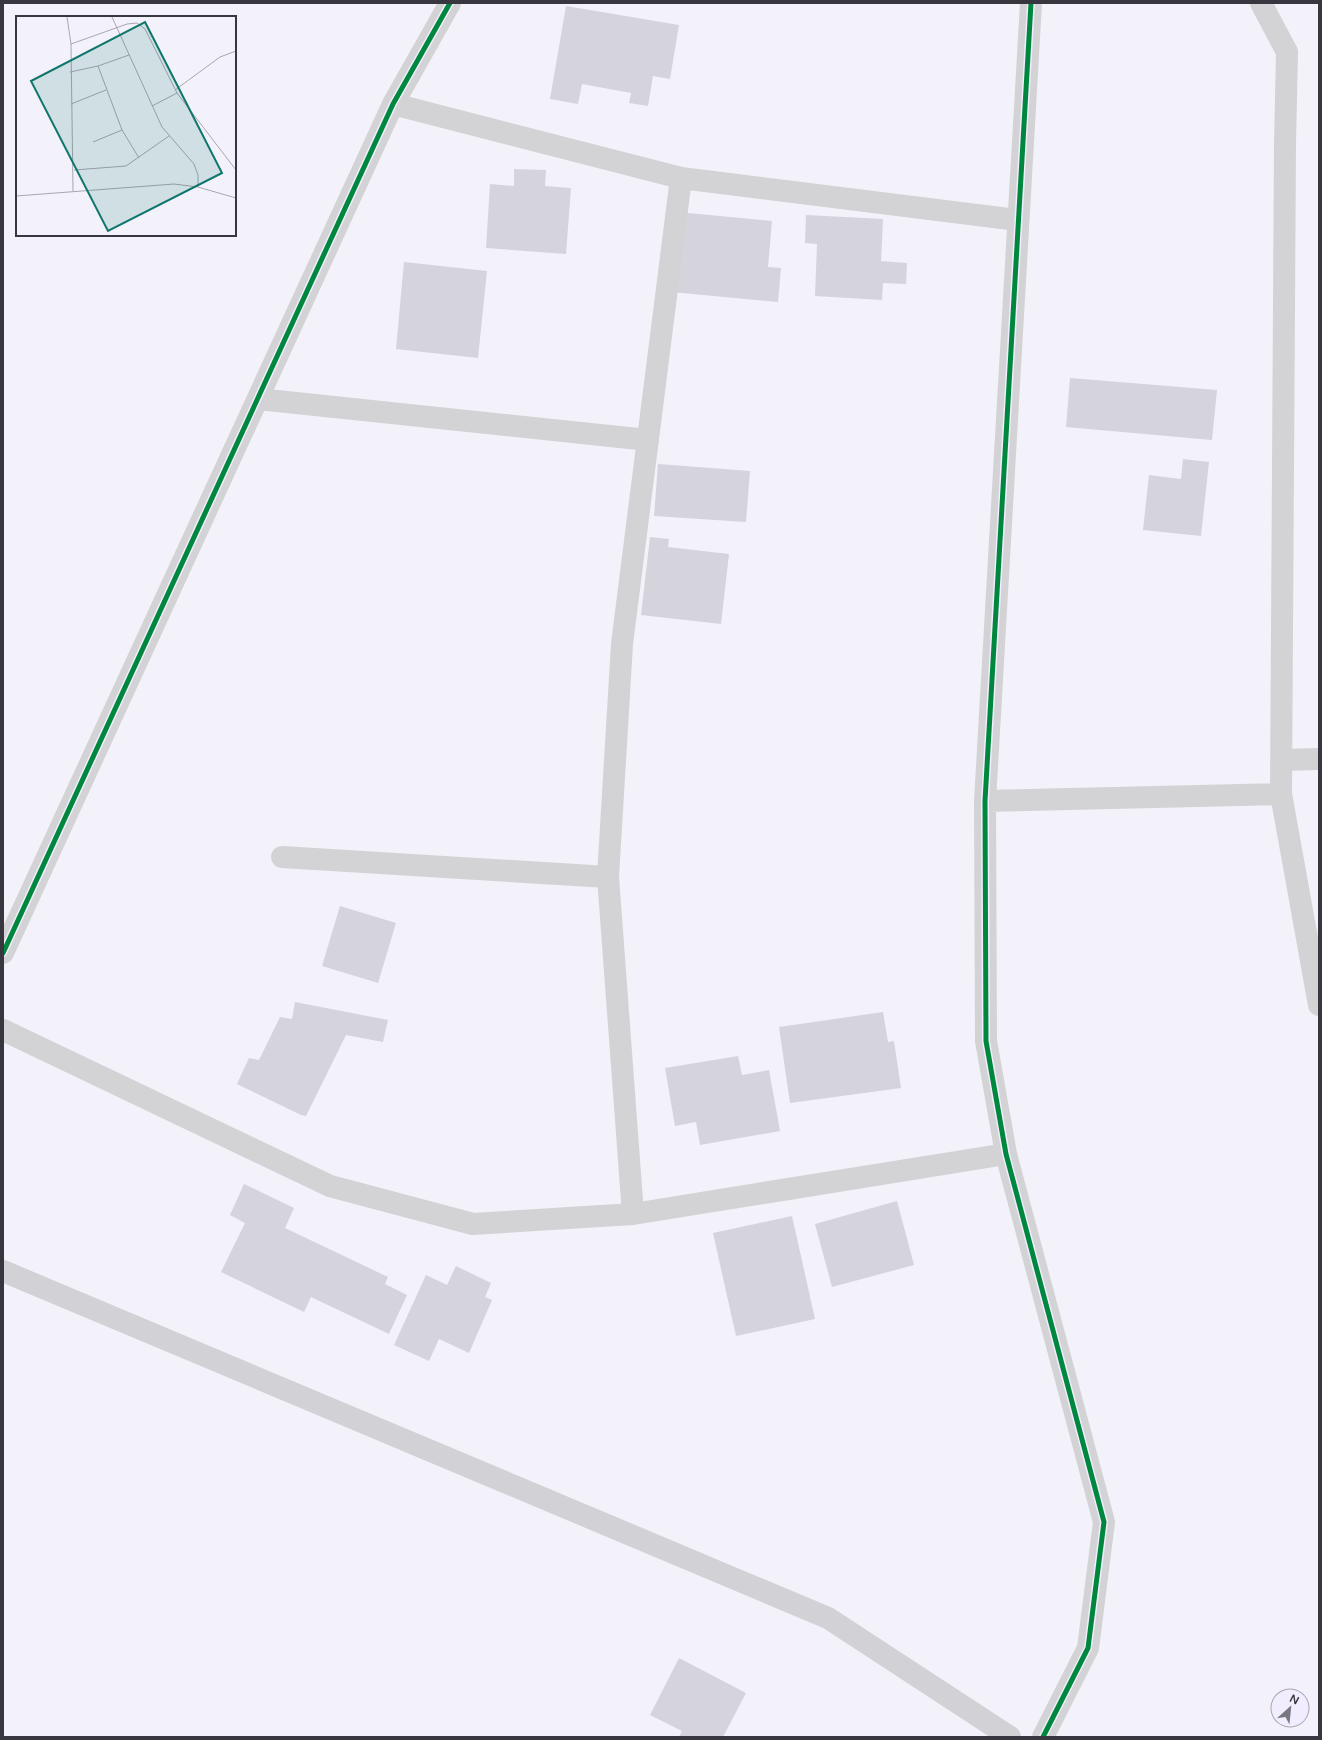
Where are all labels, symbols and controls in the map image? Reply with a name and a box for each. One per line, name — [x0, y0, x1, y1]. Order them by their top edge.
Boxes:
inset map — [16, 16, 236, 236]
north arrow — [1270, 1688, 1310, 1728]
text: N — [1287, 1692, 1301, 1707]

